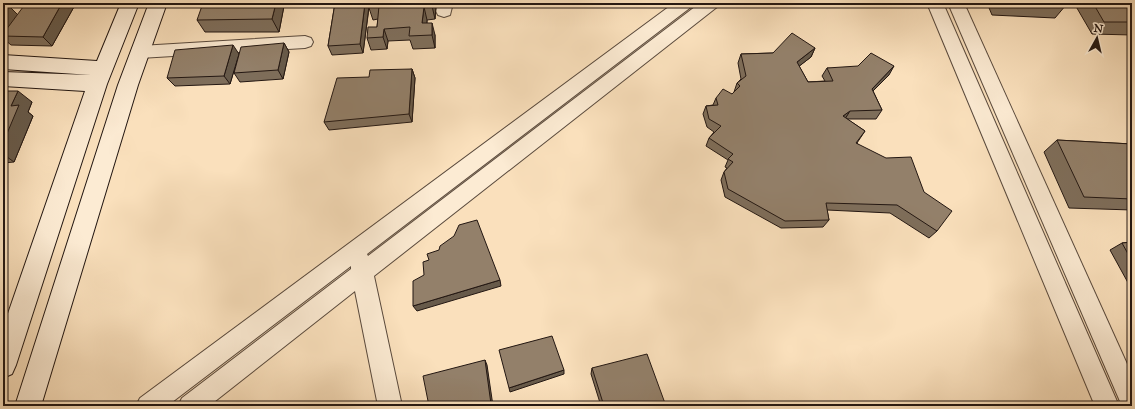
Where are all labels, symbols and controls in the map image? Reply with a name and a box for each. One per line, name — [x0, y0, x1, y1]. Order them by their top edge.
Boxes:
north arrow — [1077, 18, 1117, 58]
text: N — [1093, 22, 1105, 36]

